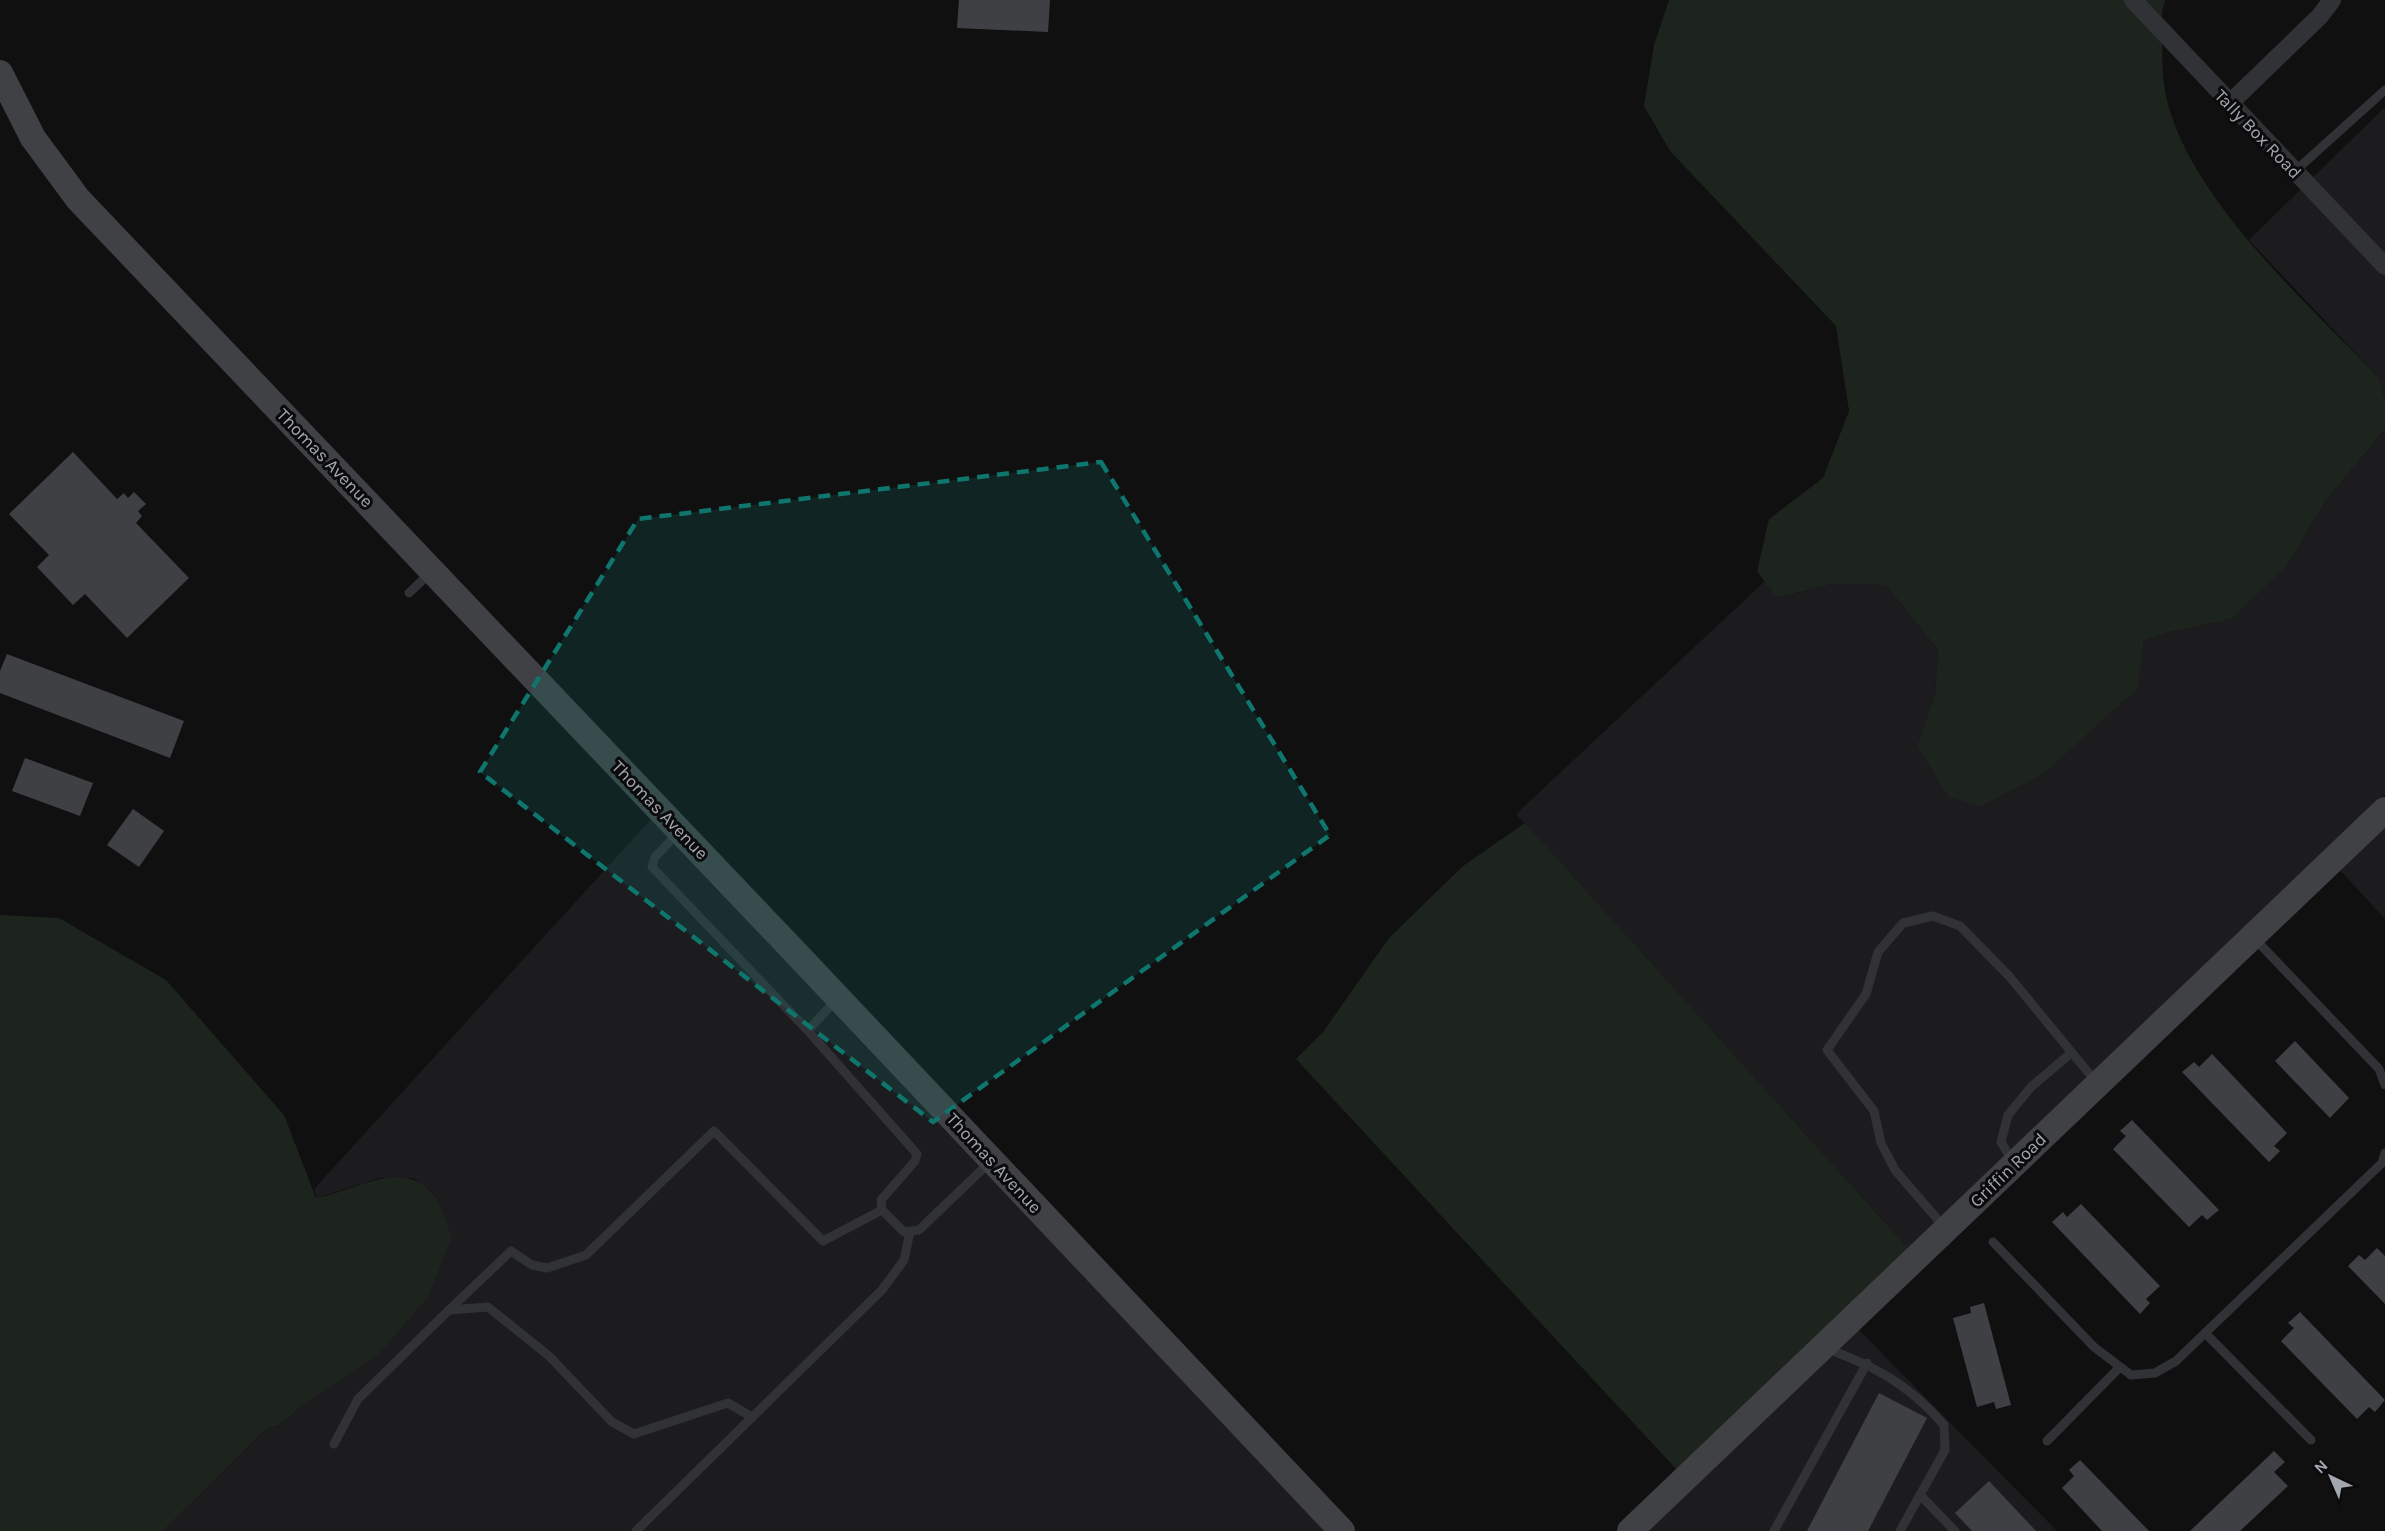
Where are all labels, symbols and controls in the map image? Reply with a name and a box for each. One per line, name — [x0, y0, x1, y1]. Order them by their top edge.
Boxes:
street label: Tally Box Road — [2210, 85, 2306, 183]
street label: Thomas Avenue — [272, 404, 378, 512]
street label: Thomas Avenue — [607, 756, 713, 864]
street label: Thomas Avenue — [942, 1108, 1046, 1218]
street label: Griffin Road — [1965, 1128, 2051, 1212]
north arrow — [2301, 1447, 2361, 1507]
text: N — [2310, 1456, 2332, 1477]

